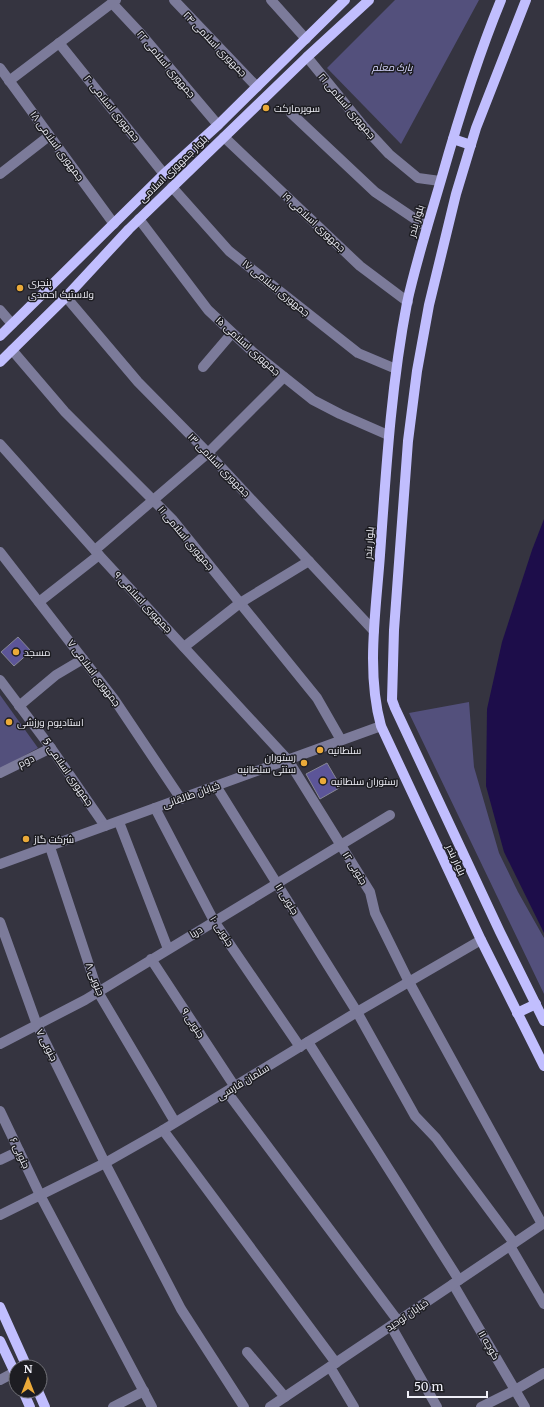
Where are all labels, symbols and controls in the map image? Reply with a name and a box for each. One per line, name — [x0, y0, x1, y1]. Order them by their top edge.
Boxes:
street label: جمهوری اسلامی ۲۴ — [180, 9, 250, 79]
street label: جمهوری اسلامی ۲۲ — [134, 27, 198, 101]
park label: پارک معلم — [371, 61, 414, 75]
street label: جمهوری اسلامی ۲۱ — [316, 70, 378, 142]
street label: جمهوری اسلامی ۲۰ — [81, 72, 143, 144]
place label: سوپرمارکت — [274, 102, 320, 115]
marker: سوپرمارکت — [261, 103, 271, 113]
street label: جمهوری اسلامی ۱۸ — [27, 108, 87, 184]
street label: بلوار جمهوری اسلامی — [136, 133, 210, 205]
street label: جمهوری اسلامی ۱۹ — [279, 189, 349, 255]
street label: بلوار بندر — [405, 203, 427, 240]
street label: جمهوری اسلامی ۱۷ — [240, 257, 312, 319]
place label: پنچری ولاستیک احمدی — [28, 276, 94, 301]
marker: پنچری ولاستیک احمدی — [15, 283, 25, 293]
street label: جمهوری اسلامی ۱۵ — [213, 314, 283, 378]
street label: جمهوری اسلامی ۱۳ — [185, 430, 253, 500]
street label: جمهوری اسلامی ۱۱ — [155, 503, 217, 573]
street label: بلوار بندر — [361, 526, 377, 561]
street label: جمهوری اسلامی ۹ — [111, 569, 175, 635]
street label: جمهوری اسلامی ۷ — [65, 637, 123, 709]
place label: مسجد — [24, 646, 50, 659]
marker: مسجد — [11, 647, 21, 657]
place label: استادیوم ورزشی — [17, 716, 84, 730]
marker: استادیوم ورزشی — [4, 717, 14, 727]
street label: جمهوری اسلامی 5 — [40, 736, 96, 808]
place label: سلطانيه — [328, 744, 361, 757]
marker: سلطانيه — [315, 745, 325, 755]
street label: دوم — [16, 751, 37, 771]
place label: رستوران سنتی سلطانیه — [237, 751, 296, 776]
marker: رستوران سنتی سلطانیه — [299, 758, 309, 768]
place label: رستوران سلطانیه — [331, 775, 398, 788]
marker: رستوران سلطانیه — [318, 776, 328, 786]
street label: خیابان طالقانی — [161, 779, 221, 811]
place label: شرکت گاز — [33, 833, 74, 846]
marker: شرکت گاز — [21, 834, 31, 844]
street label: بلوار بندر — [443, 841, 469, 878]
street label: ۱۲ جنوبی — [340, 849, 370, 887]
street label: ۱۱ جنوبی — [272, 881, 302, 917]
street label: ۱۰ جنوبی — [207, 913, 237, 949]
street label: دریا — [187, 923, 205, 941]
street label: ۸ جنوبی — [83, 961, 107, 997]
street label: ۹ جنوبی — [178, 1005, 208, 1041]
street label: ۷ جنوبی — [33, 1027, 61, 1063]
street label: سلمان فارسی — [214, 1061, 272, 1103]
street label: ۶ جنوبی — [7, 1135, 33, 1171]
street label: خیابان توحید — [383, 1296, 431, 1334]
street label: کوچه ۱۱ — [475, 1328, 503, 1362]
north arrow — [8, 1359, 48, 1399]
text: N — [24, 1362, 33, 1376]
scale bar — [408, 1373, 487, 1399]
text: 50 m — [414, 1379, 443, 1394]

